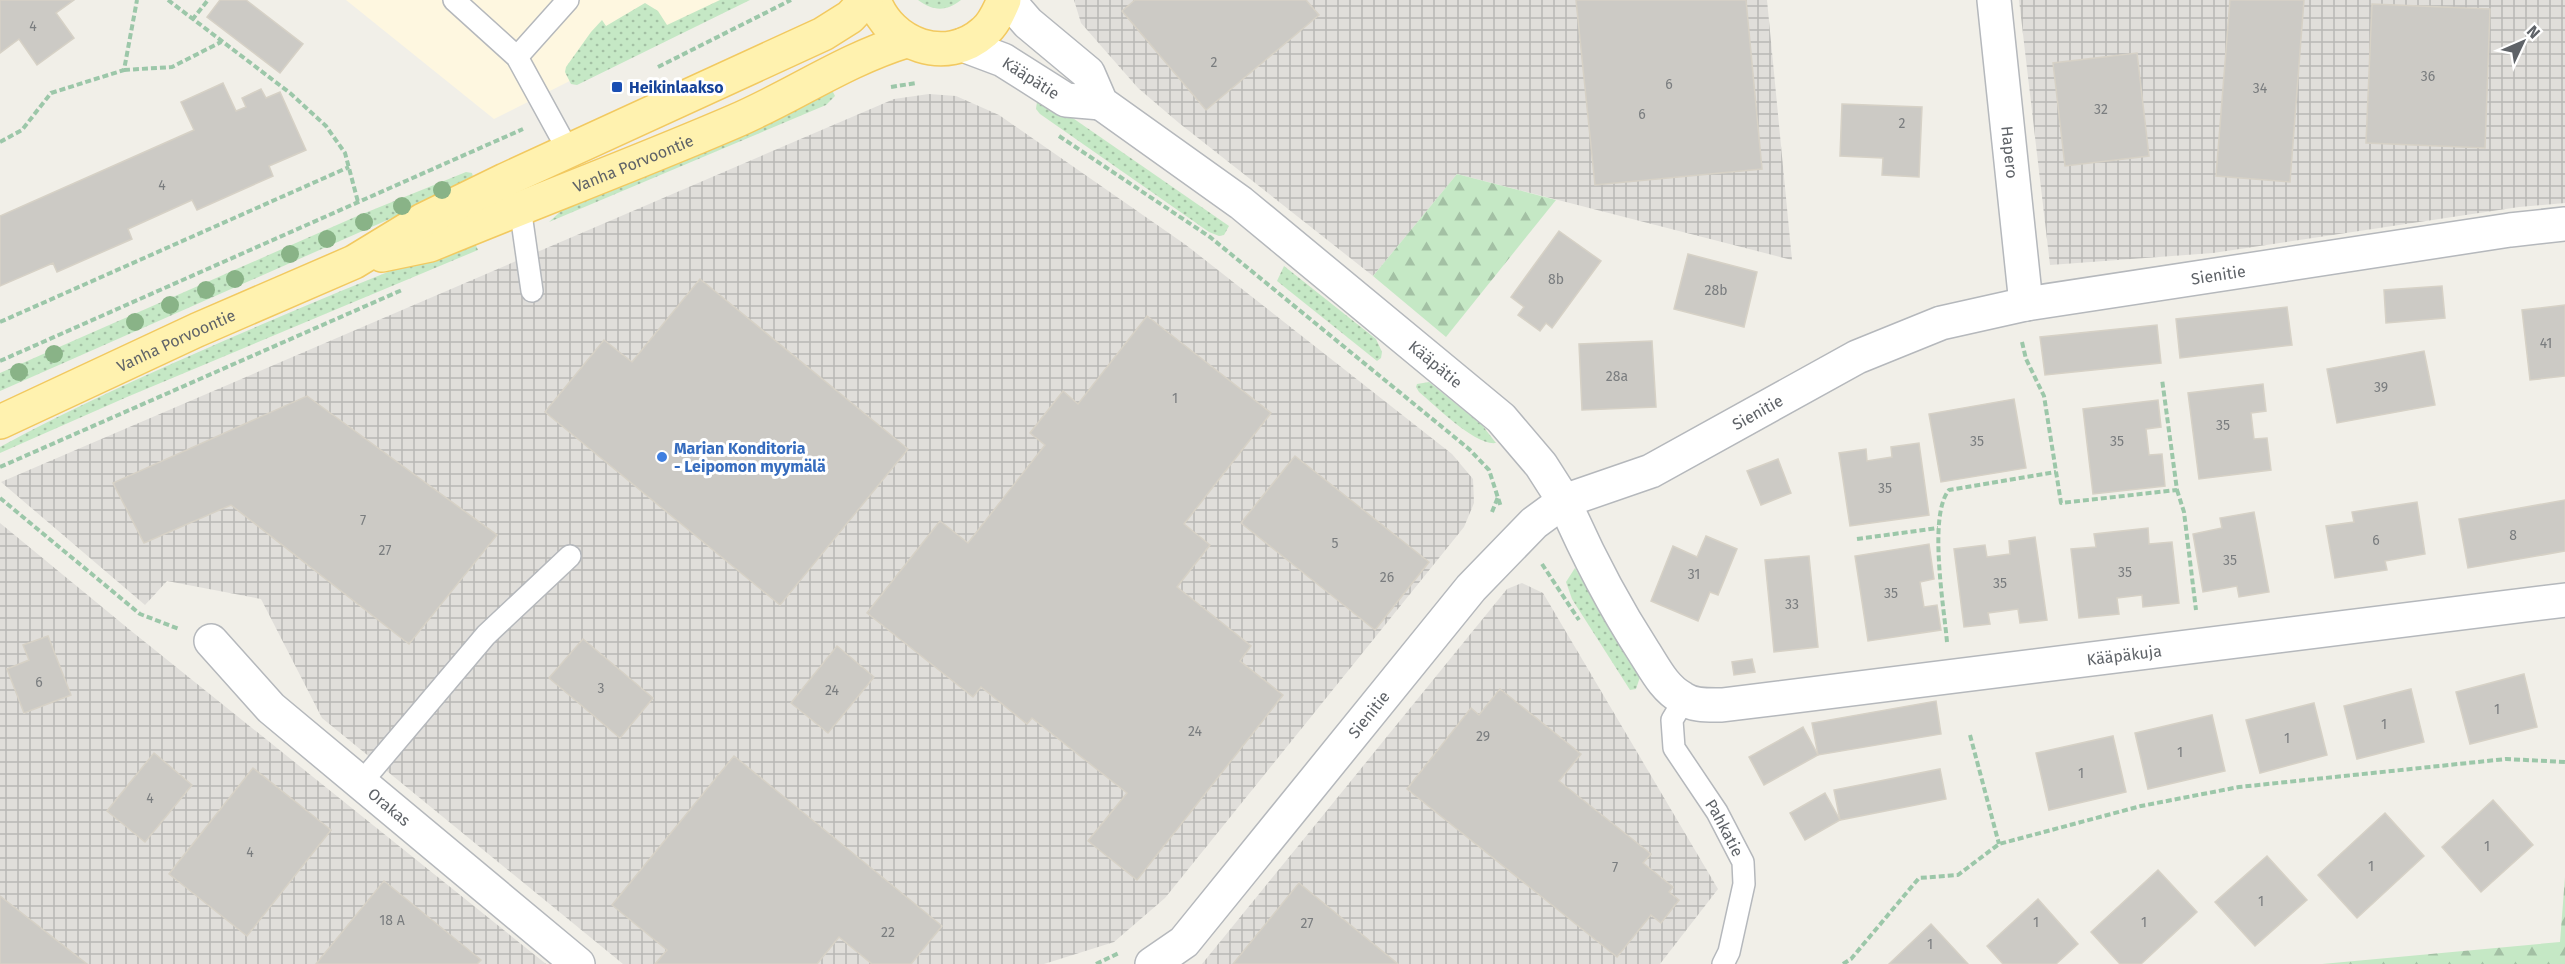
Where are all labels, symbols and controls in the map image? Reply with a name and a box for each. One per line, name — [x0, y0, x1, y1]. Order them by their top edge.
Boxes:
north arrow — [2493, 12, 2553, 72]
house number: 4 — [29, 18, 37, 35]
text: N — [2523, 22, 2544, 42]
street label: Kääpätie — [999, 53, 1063, 103]
house number: 2 — [1211, 54, 1218, 71]
house number: 36 — [2421, 68, 2435, 85]
house number: 6 — [1665, 76, 1673, 93]
place label: Heikinlaakso — [629, 78, 724, 97]
marker: Heikinlaakso — [610, 80, 624, 94]
house number: 34 — [2253, 80, 2268, 97]
house number: 32 — [2094, 101, 2108, 118]
house number: 6 — [1638, 106, 1646, 123]
house number: 2 — [1899, 115, 1906, 132]
street label: Hapero — [1998, 125, 2022, 179]
street label: Vanha Porvoontie — [570, 130, 696, 196]
house number: 4 — [158, 177, 166, 194]
street label: Sienitie — [2190, 261, 2247, 288]
house number: 8b — [1548, 271, 1564, 288]
house number: 28b — [1705, 282, 1727, 299]
street label: Vanha Porvoontie — [114, 305, 238, 376]
house number: 41 — [2540, 335, 2552, 352]
street label: Kääpätie — [1405, 336, 1466, 392]
house number: 28a — [1606, 368, 1628, 385]
house number: 39 — [2374, 379, 2388, 396]
house number: 1 — [1172, 390, 1178, 407]
street label: Sienitie — [1729, 390, 1786, 434]
house number: 35 — [2216, 417, 2230, 434]
house number: 35 — [1970, 433, 1984, 450]
house number: 35 — [2110, 433, 2124, 450]
place label: Marian Konditoria - Leipomon myymälä — [674, 439, 826, 476]
marker: Marian Konditoria - Leipomon myymälä — [655, 450, 669, 464]
house number: 35 — [1878, 480, 1892, 497]
house number: 7 — [360, 512, 366, 529]
house number: 8 — [2509, 527, 2517, 544]
house number: 6 — [2372, 532, 2380, 549]
house number: 5 — [1331, 535, 1339, 552]
house number: 27 — [378, 542, 392, 559]
house number: 35 — [2223, 552, 2237, 569]
house number: 35 — [2118, 564, 2132, 581]
house number: 31 — [1688, 566, 1700, 583]
house number: 26 — [1380, 569, 1394, 586]
house number: 35 — [1993, 575, 2007, 592]
house number: 35 — [1884, 585, 1898, 602]
house number: 33 — [1785, 596, 1799, 613]
street label: Kääpäkuja — [2086, 641, 2163, 669]
house number: 6 — [35, 674, 43, 691]
house number: 3 — [598, 680, 605, 697]
house number: 24 — [825, 682, 840, 699]
street label: Sienitie — [1344, 687, 1393, 742]
house number: 1 — [2494, 701, 2500, 718]
house number: 1 — [2381, 716, 2387, 733]
house number: 24 — [1188, 723, 1203, 740]
house number: 29 — [1476, 728, 1490, 745]
house number: 1 — [2284, 730, 2290, 747]
house number: 1 — [2177, 744, 2183, 761]
house number: 1 — [2078, 765, 2084, 782]
street label: Orakas — [364, 784, 414, 830]
house number: 4 — [146, 790, 154, 807]
street label: Pahkatie — [1702, 795, 1748, 860]
house number: 1 — [2484, 838, 2490, 855]
house number: 4 — [246, 844, 254, 861]
house number: 1 — [2368, 858, 2374, 875]
house number: 7 — [1612, 859, 1618, 876]
house number: 1 — [2258, 893, 2264, 910]
house number: 18 A — [379, 912, 405, 929]
house number: 1 — [2033, 914, 2039, 931]
house number: 1 — [2141, 914, 2147, 931]
house number: 27 — [1300, 915, 1314, 932]
house number: 22 — [881, 924, 895, 941]
house number: 1 — [1927, 936, 1933, 953]

